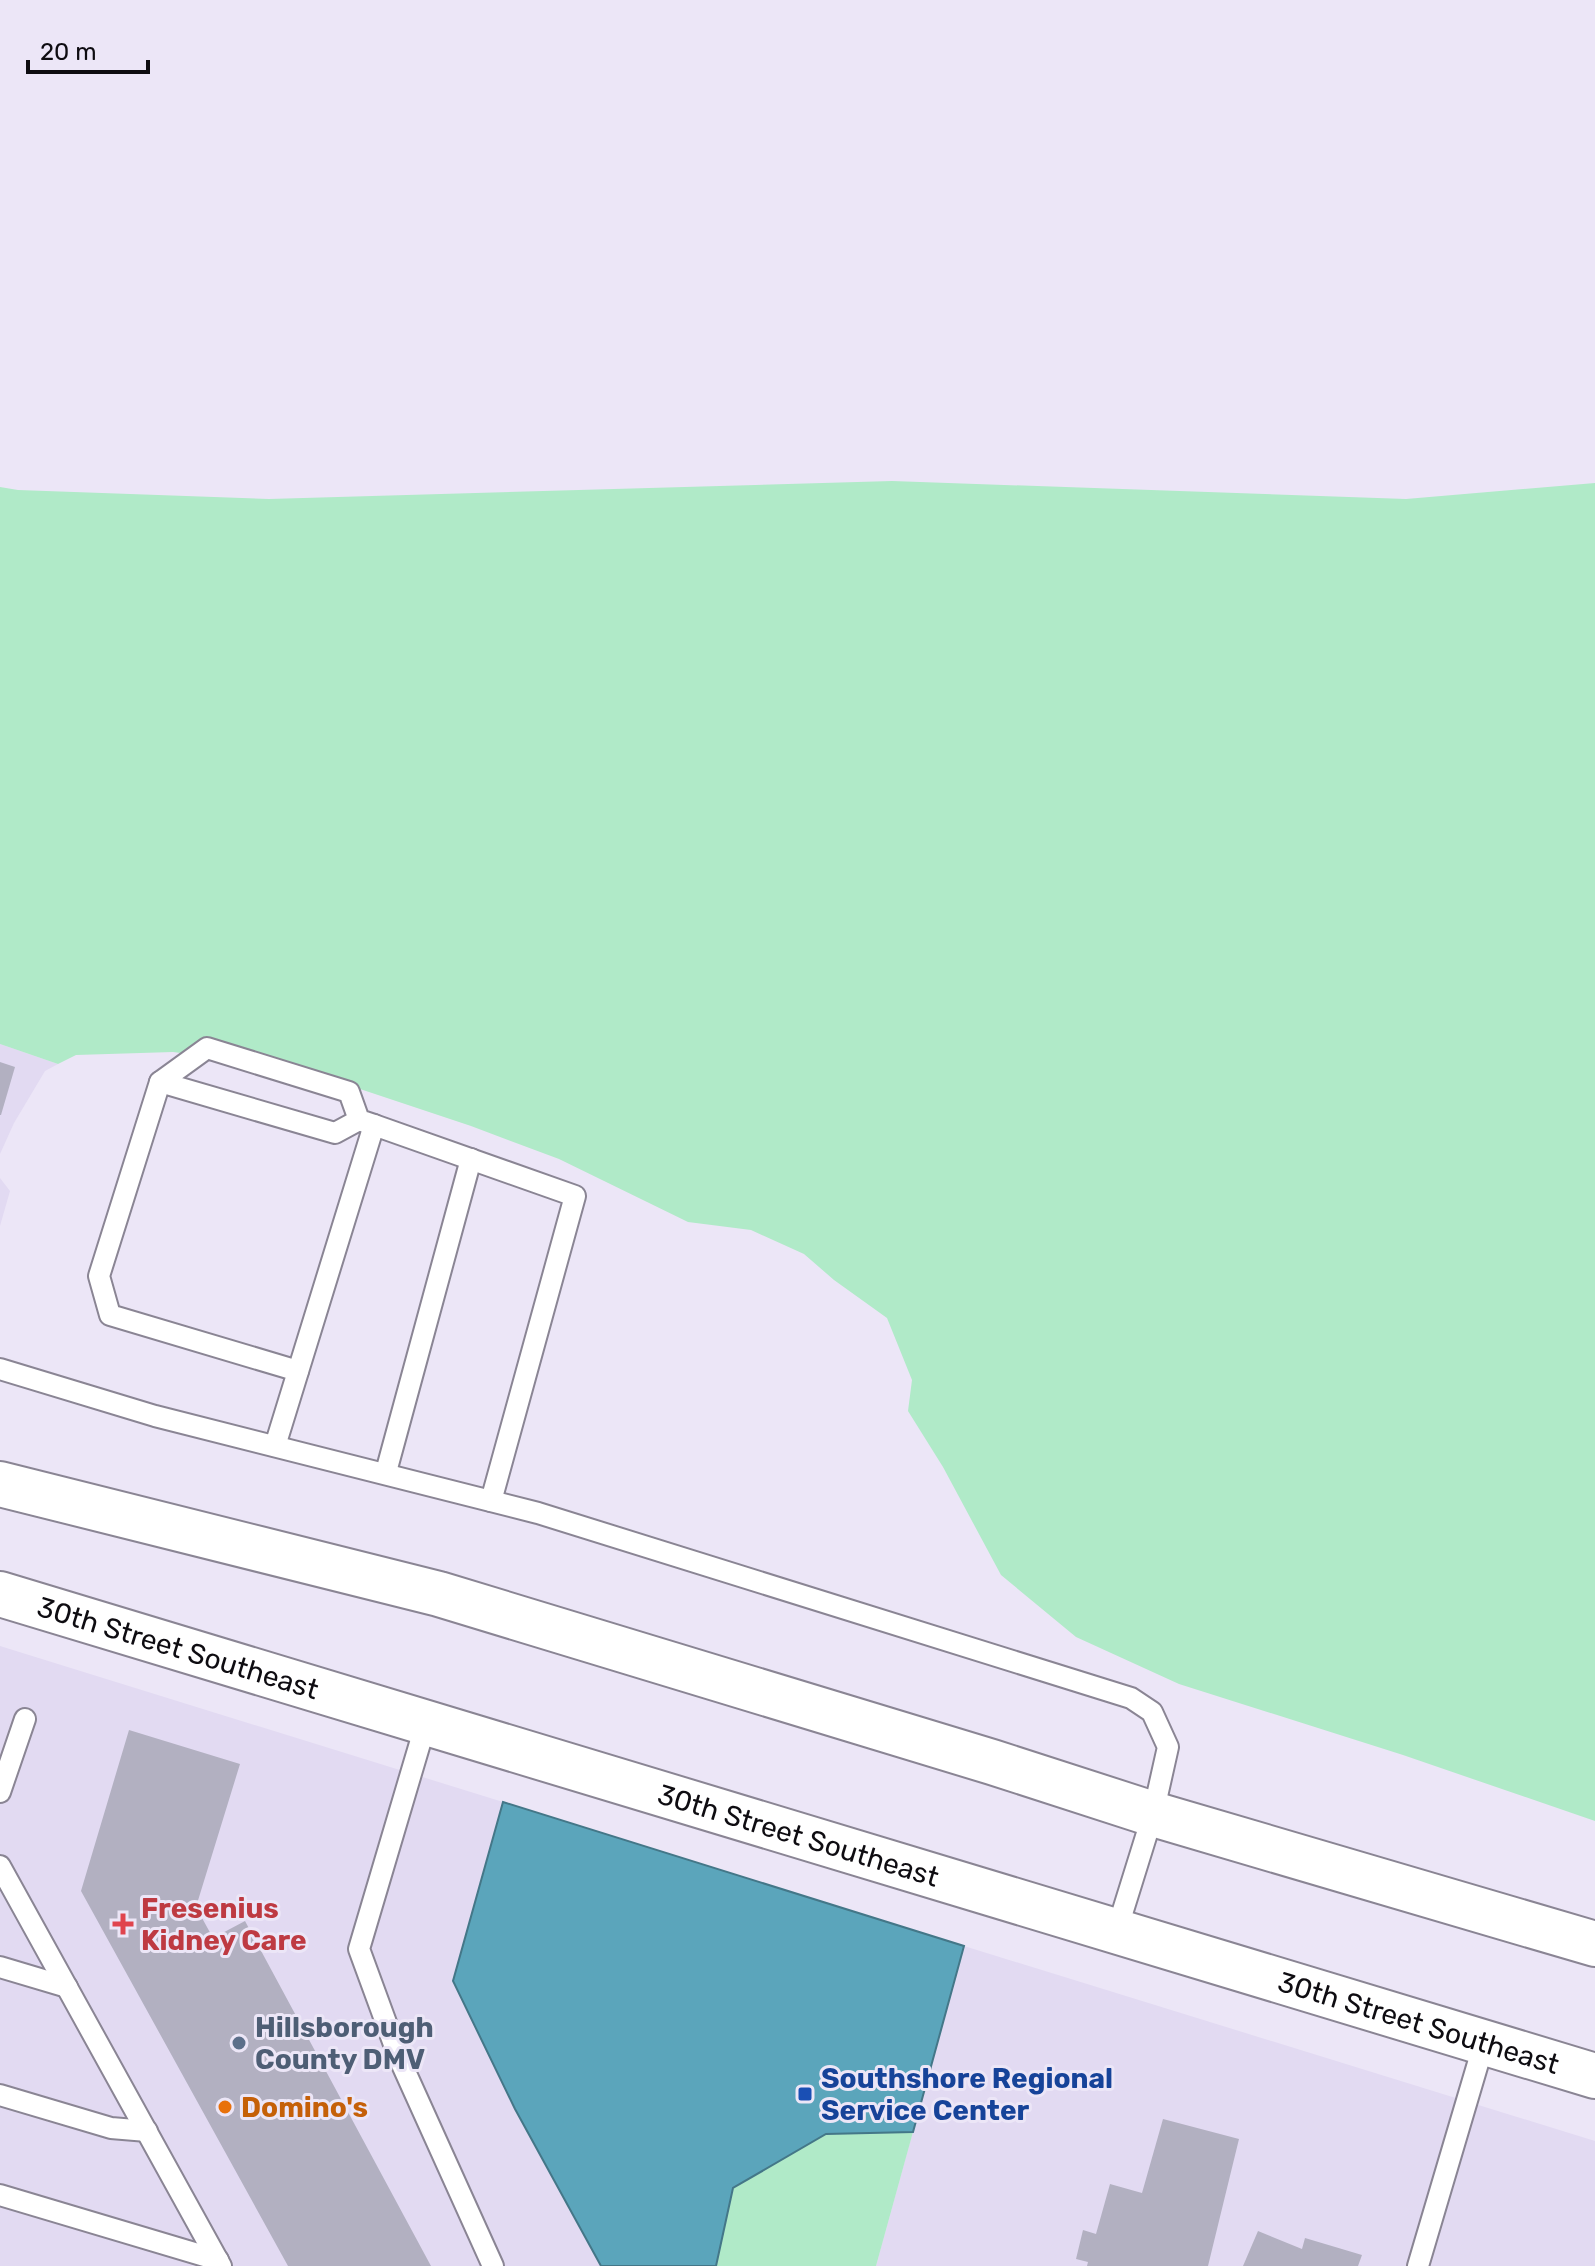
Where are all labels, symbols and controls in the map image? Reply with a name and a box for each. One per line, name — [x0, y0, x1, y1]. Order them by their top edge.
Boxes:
scale bar — [28, 24, 148, 74]
text: 20 m — [40, 38, 97, 66]
street label: 30th Street Southeast — [33, 1590, 323, 1706]
street label: 30th Street Southeast — [654, 1777, 943, 1893]
place label: Fresenius Kidney Care — [141, 1892, 307, 1957]
marker: Fresenius Kidney Care — [112, 1913, 134, 1935]
street label: 30th Street Southeast — [1274, 1965, 1563, 2081]
place label: Hillsborough County DMV — [255, 2011, 434, 2076]
marker: Hillsborough County DMV — [230, 2034, 248, 2052]
place label: Southshore Regional Service Center — [821, 2062, 1113, 2127]
marker: Southshore Regional Service Center — [796, 2085, 814, 2103]
place label: Domino's — [241, 2091, 368, 2124]
marker: Domino's — [216, 2098, 234, 2116]

